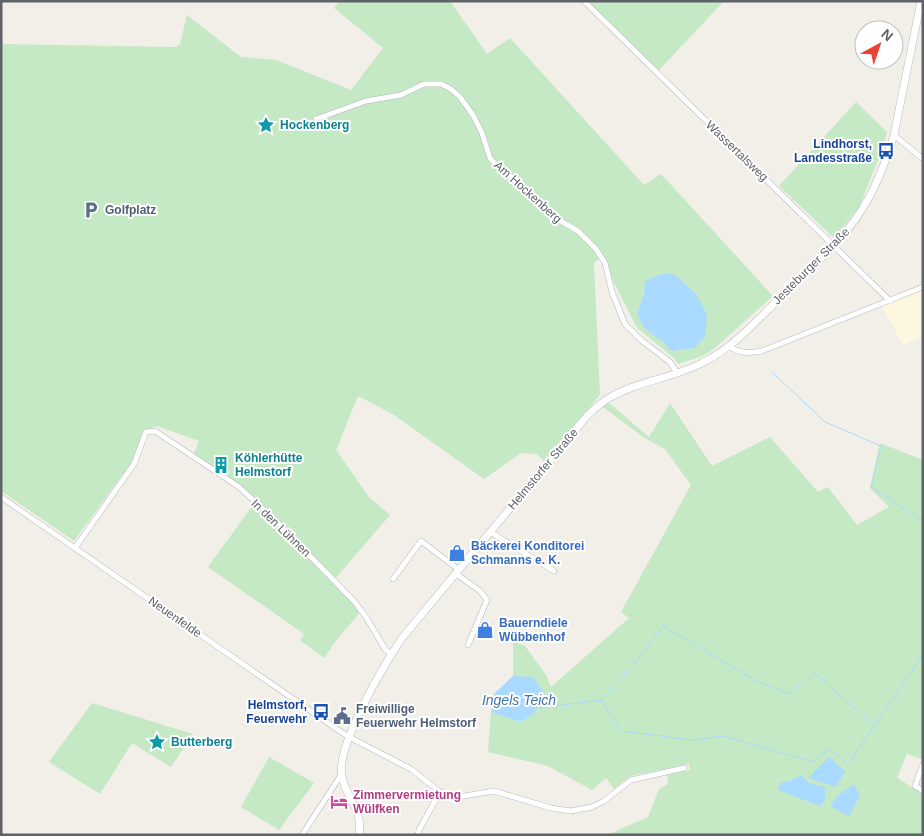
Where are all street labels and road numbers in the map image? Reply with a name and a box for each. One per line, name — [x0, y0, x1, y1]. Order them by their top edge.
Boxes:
street label: Wassertalsweg — [703, 118, 771, 184]
street label: Am Hockenberg — [491, 158, 565, 226]
street label: Jesteburger Straße — [770, 225, 852, 307]
street label: Helmstorfer Straße — [505, 425, 581, 512]
street label: In den Lühnen — [249, 496, 313, 560]
street label: Neuenfelde — [146, 594, 204, 641]

